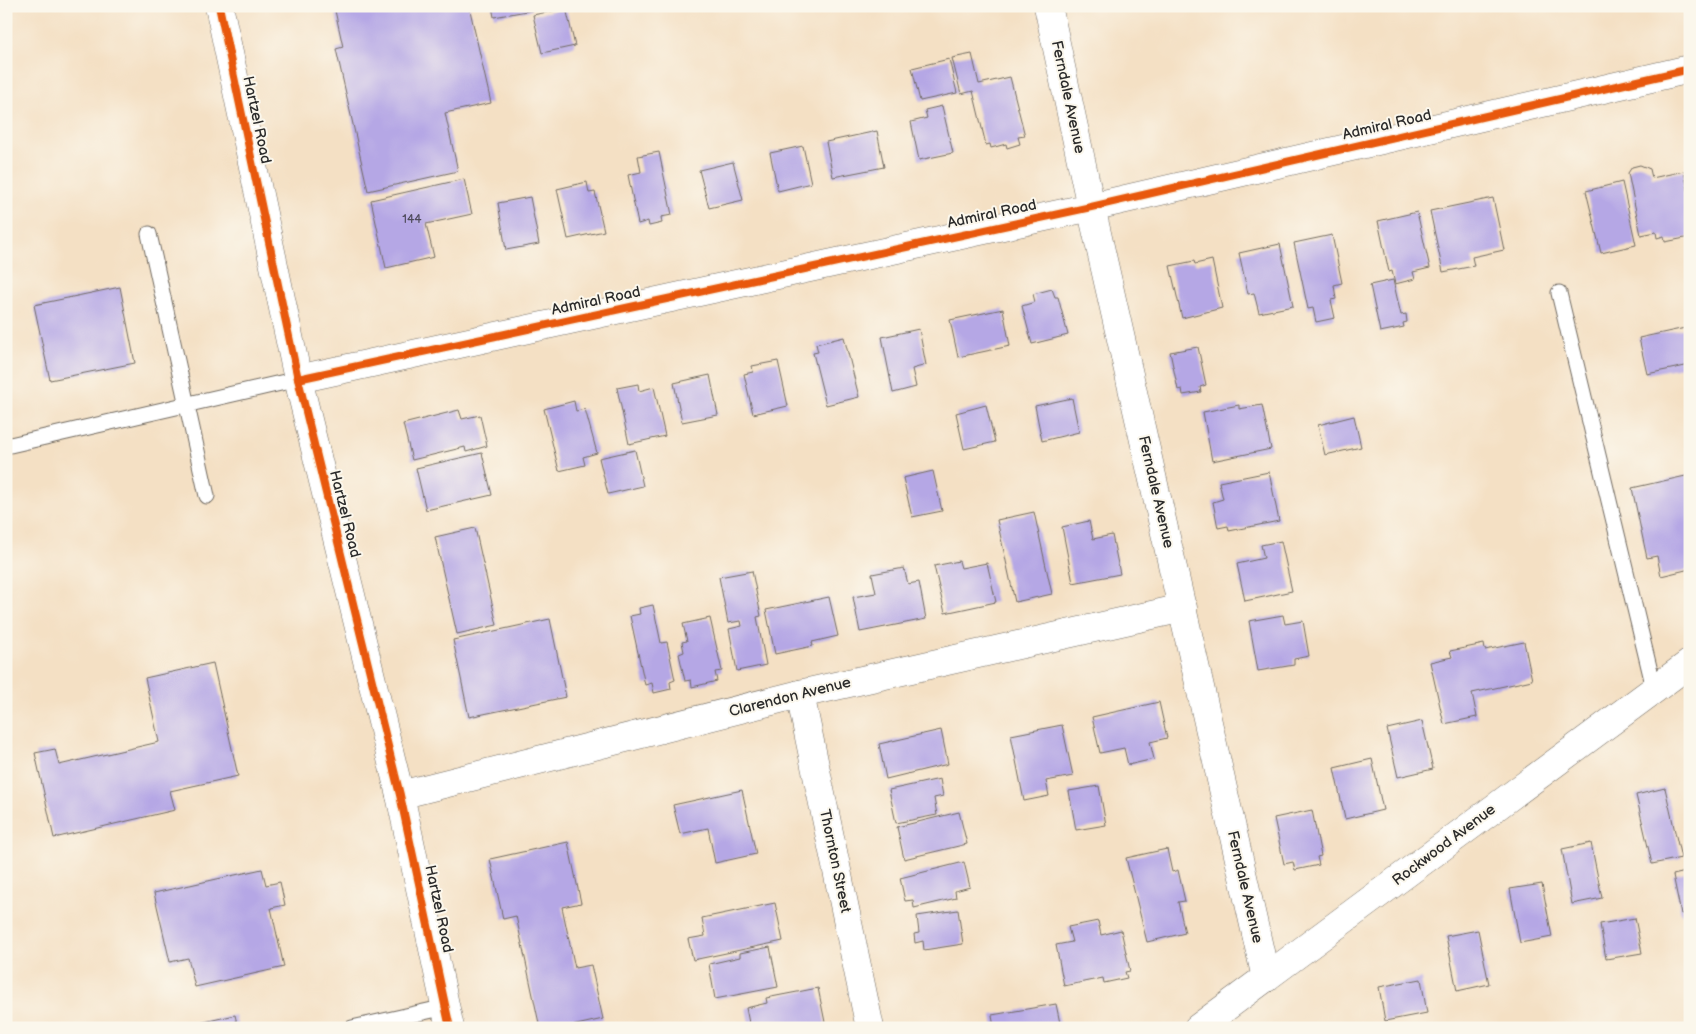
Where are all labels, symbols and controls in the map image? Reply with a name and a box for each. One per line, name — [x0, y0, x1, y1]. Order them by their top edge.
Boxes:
street label: Ferndale Avenue — [1047, 39, 1089, 155]
street label: Hartzel Road — [238, 74, 276, 166]
street label: Admiral Road — [1341, 106, 1433, 144]
street label: Admiral Road — [946, 195, 1038, 233]
house number: 144 — [402, 212, 422, 227]
street label: Admiral Road — [550, 282, 642, 320]
street label: Ferndale Avenue — [1134, 434, 1178, 550]
street label: Hartzel Road — [325, 468, 365, 560]
street label: Clarendon Avenue — [727, 673, 853, 721]
street label: Rockwood Avenue — [1389, 800, 1500, 890]
street label: Thornton Street — [815, 807, 855, 915]
street label: Ferndale Avenue — [1223, 829, 1267, 945]
street label: Hartzel Road — [420, 863, 458, 955]

